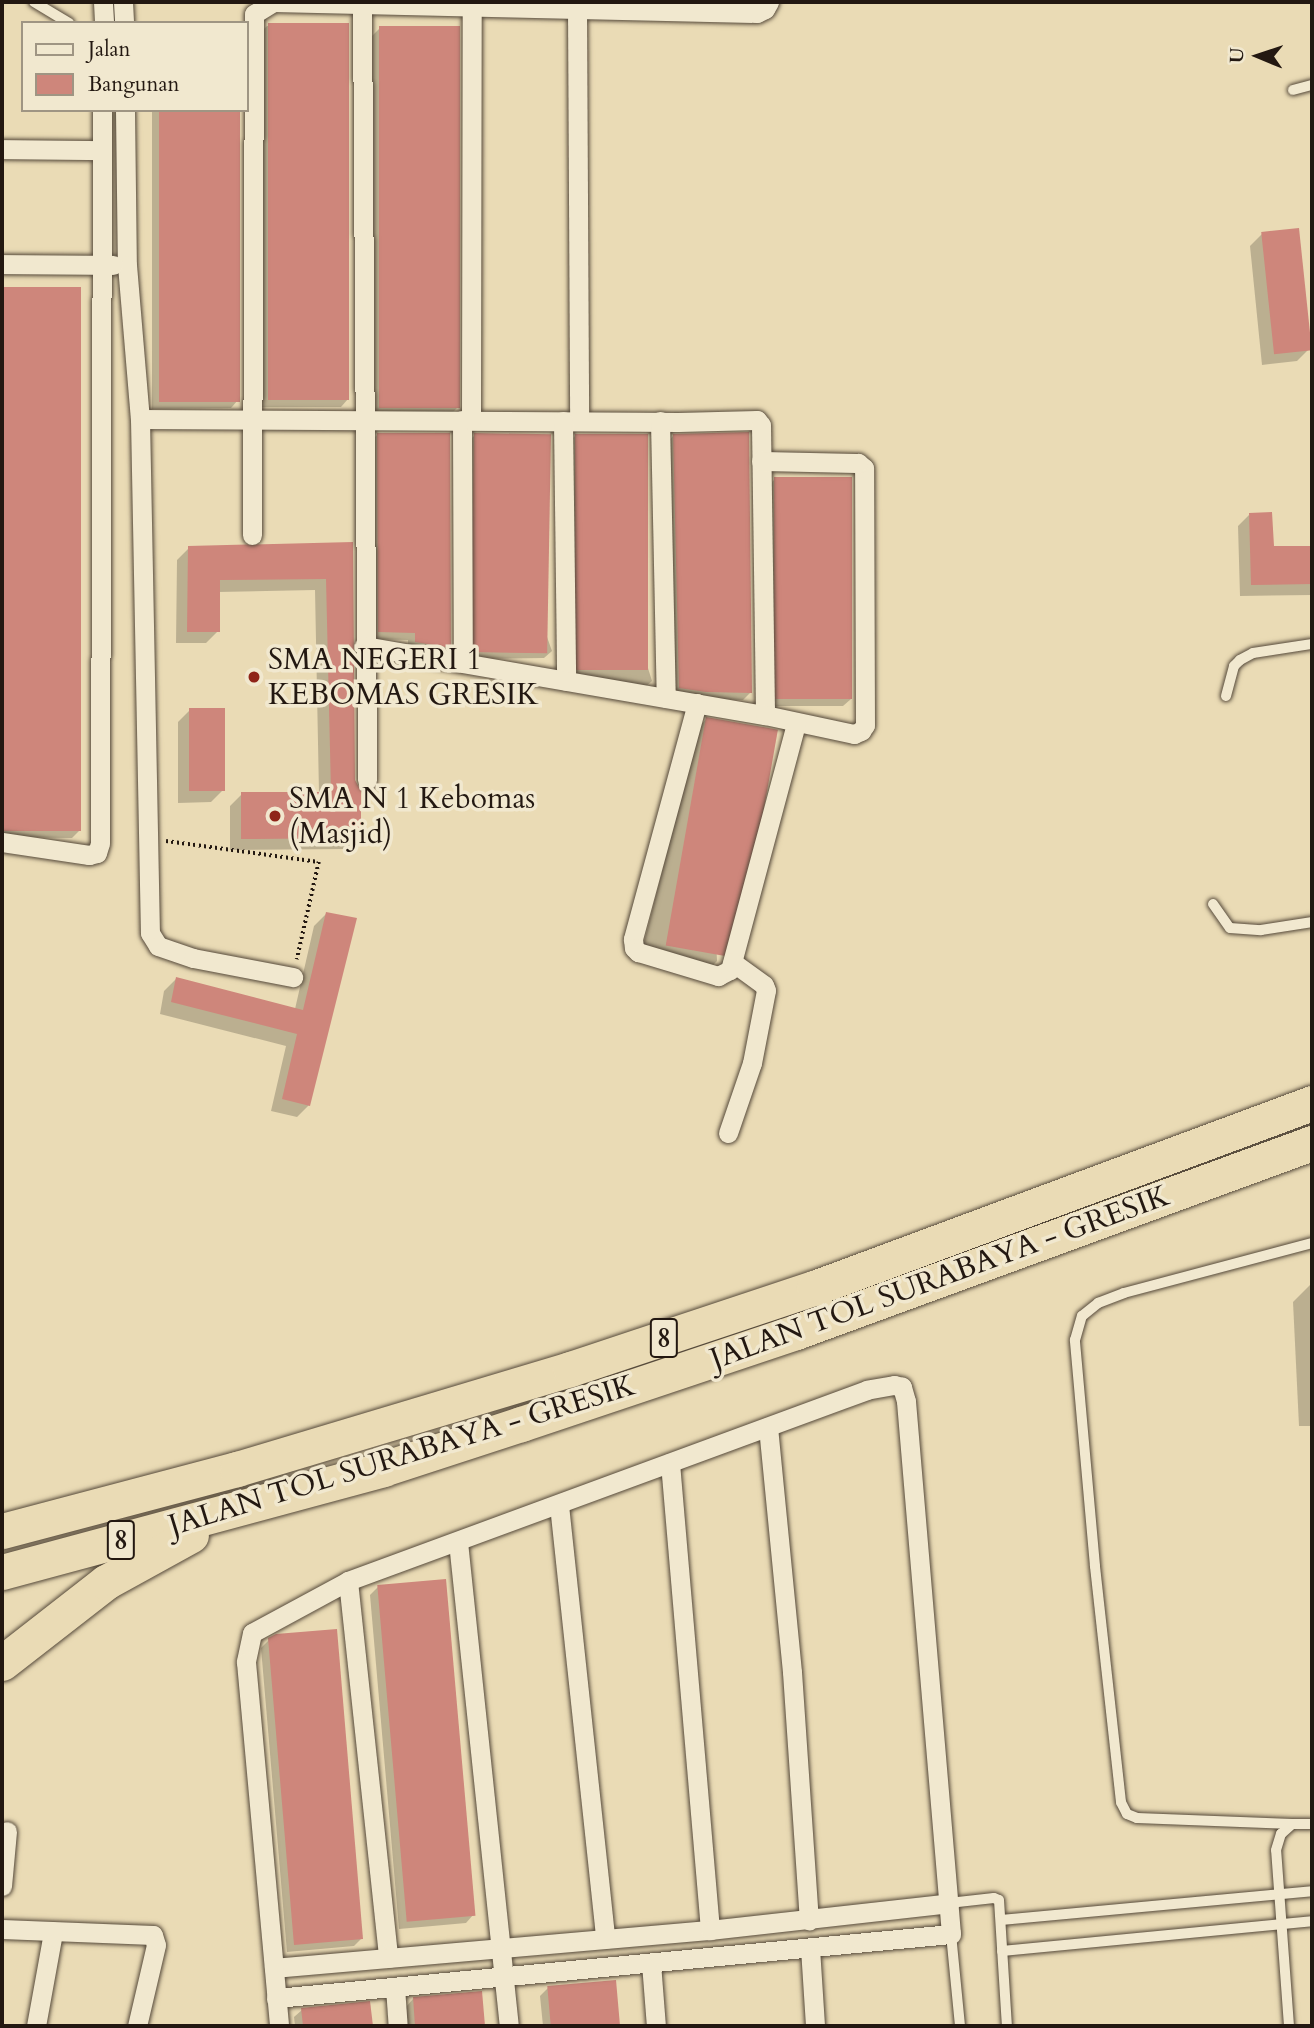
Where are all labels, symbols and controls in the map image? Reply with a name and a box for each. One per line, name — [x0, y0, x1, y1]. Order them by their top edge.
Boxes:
legend — [21, 21, 248, 112]
north arrow — [1223, 21, 1293, 91]
text: Jalan — [88, 35, 131, 64]
text: U — [1224, 47, 1250, 63]
text: Bangunan — [88, 70, 180, 99]
place label: SMA NEGERI 1 KEBOMAS GRESIK — [268, 642, 538, 712]
marker: SMA NEGERI 1 KEBOMAS GRESIK — [246, 669, 262, 685]
place label: SMA N 1 Kebomas (Masjid) — [289, 781, 535, 852]
marker: SMA N 1 Kebomas (Masjid) — [267, 808, 283, 824]
street label: JALAN TOL SURABAYA - GRESIK — [706, 1178, 1174, 1378]
road number: 8 — [648, 1314, 680, 1362]
street label: JALAN TOL SURABAYA - GRESIK — [164, 1368, 640, 1544]
road number: 8 — [105, 1516, 137, 1564]

